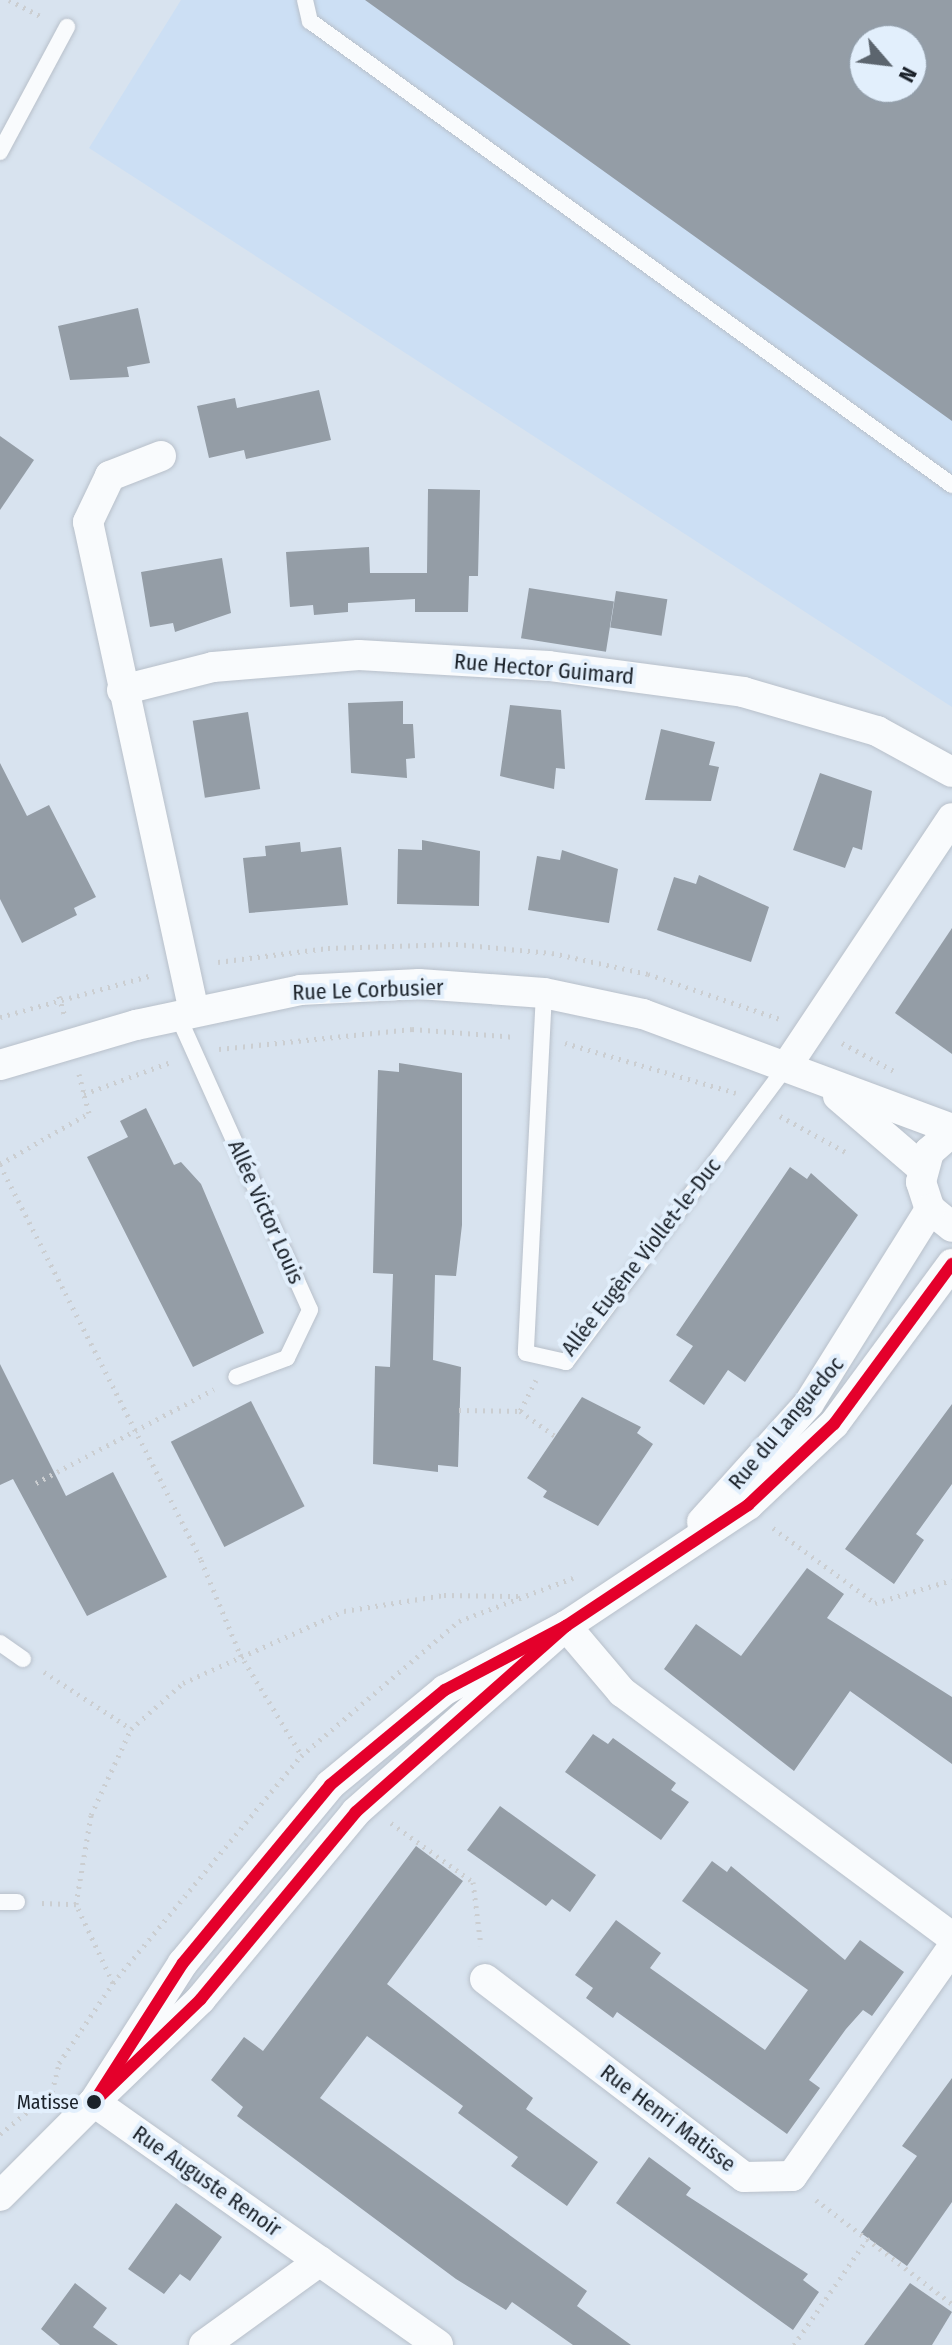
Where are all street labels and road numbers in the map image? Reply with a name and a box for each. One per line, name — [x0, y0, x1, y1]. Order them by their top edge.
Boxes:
street label: Rue Hector Guimard — [453, 648, 635, 690]
street label: Rue Le Corbusier — [292, 974, 444, 1006]
street label: Allée Victor Louis — [222, 1136, 310, 1288]
street label: Allée Eugène Viollet-le-Duc — [556, 1153, 726, 1361]
street label: Rue du Languedoc — [723, 1351, 849, 1495]
street label: Rue Henri Matisse — [595, 2059, 741, 2177]
street label: Rue Auguste Renoir — [128, 2120, 286, 2242]

